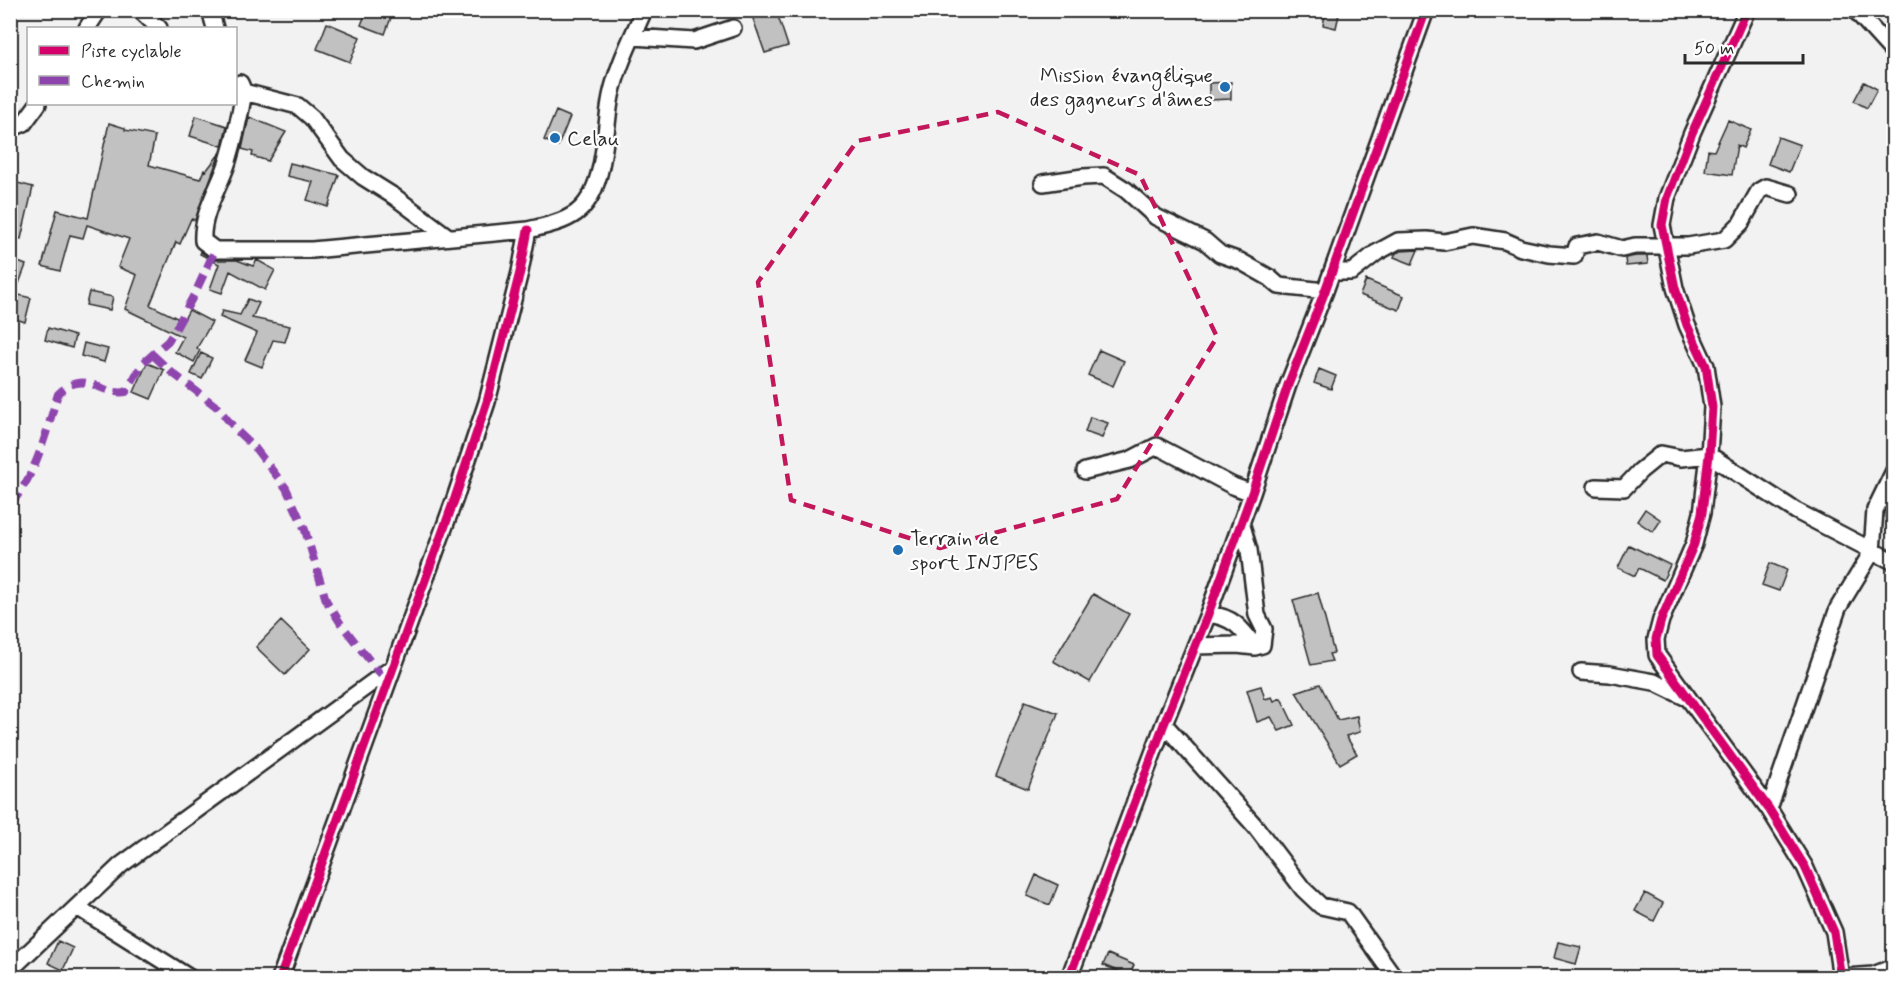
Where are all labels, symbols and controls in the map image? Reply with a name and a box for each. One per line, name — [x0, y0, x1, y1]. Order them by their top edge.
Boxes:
legend — [27, 27, 237, 105]
scale bar — [1685, 27, 1804, 65]
text: 50 m — [1694, 37, 1734, 61]
text: Piste cyclable — [81, 40, 182, 64]
place label: Mission évangélique des gagneurs d'âmes — [1030, 62, 1213, 115]
text: Chemin — [81, 70, 145, 94]
marker: Mission évangélique des gagneurs d'âmes — [1218, 80, 1232, 94]
place label: Celau — [567, 125, 619, 153]
marker: Celau — [548, 131, 562, 145]
place label: Terrain de sport INJPES — [910, 525, 1039, 577]
marker: Terrain de sport INJPES — [891, 543, 905, 557]

